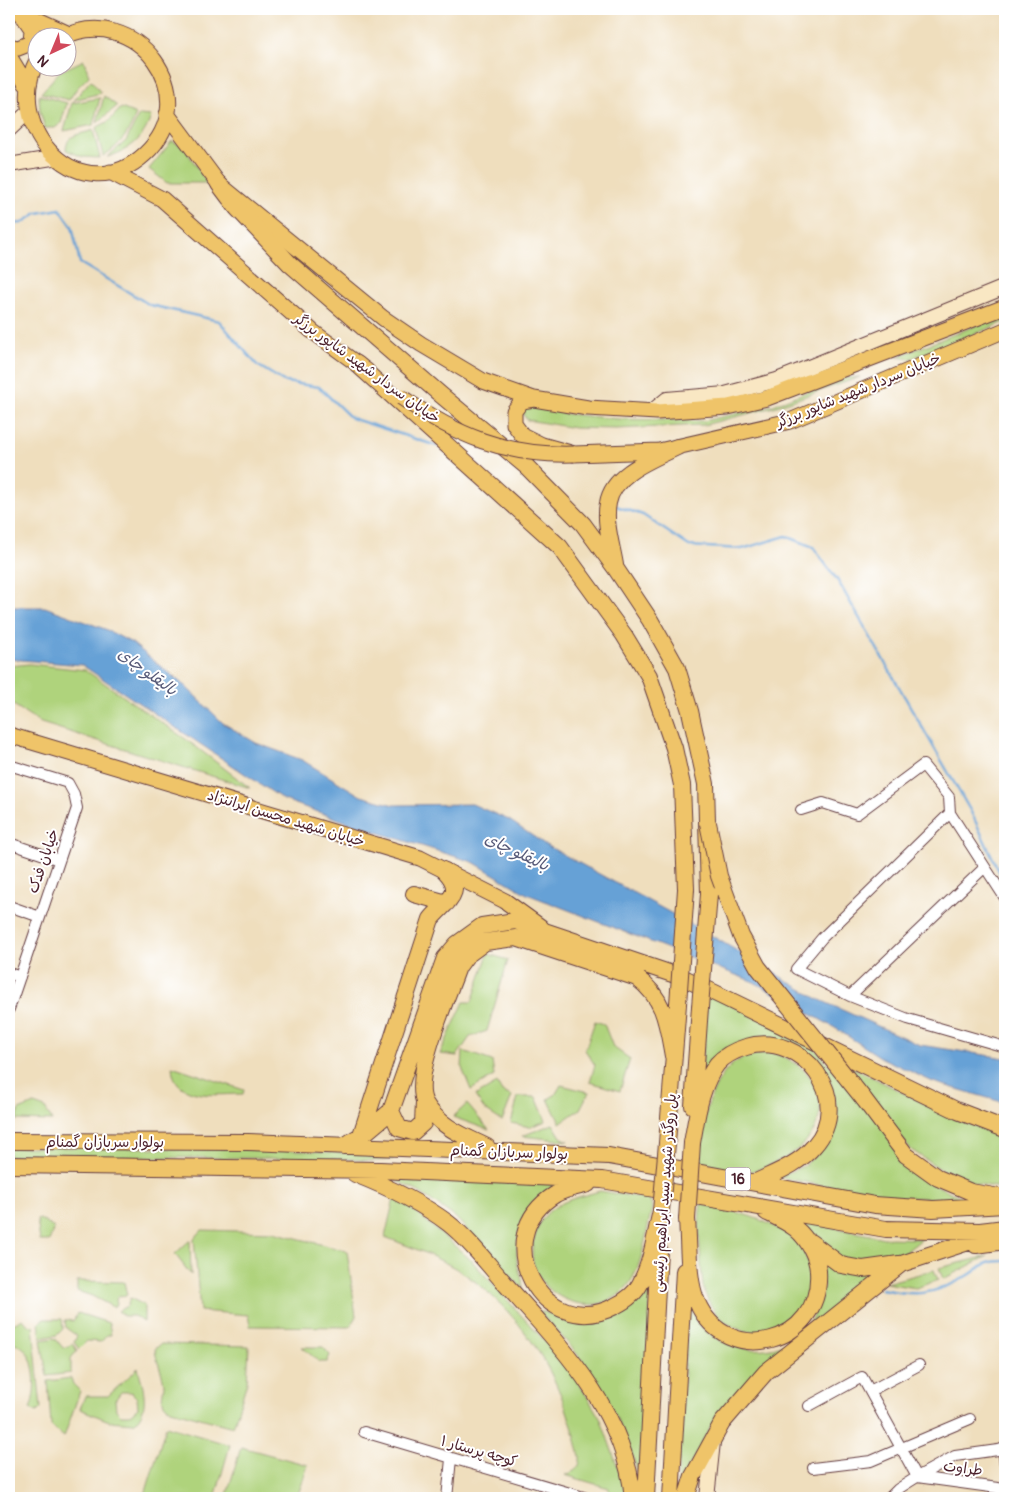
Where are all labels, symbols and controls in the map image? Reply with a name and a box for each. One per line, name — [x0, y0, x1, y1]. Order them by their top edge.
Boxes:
north arrow — [28, 28, 78, 78]
text: N — [34, 52, 53, 70]
street label: خیابان سردار شهید شاپور برزگر — [289, 308, 444, 428]
street label: خیابان سردار شهید شاپور برزگر — [772, 349, 943, 433]
water label: بالیقلو چای — [114, 644, 181, 700]
street label: خیابان شهید محسن ایراننژاد — [205, 785, 367, 851]
street label: خیابان فدک — [24, 826, 63, 896]
water label: بالیقلو چای — [481, 828, 552, 876]
street label: پل روگذر شهید سید ابراهیم رئیسی — [648, 1093, 683, 1293]
street label: بولوار سربازان گمنام — [46, 1133, 164, 1154]
street label: بولوار سربازان گمنام — [449, 1141, 568, 1166]
road number: 16 — [726, 1168, 750, 1190]
street label: کوچه پرستار ۱ — [438, 1431, 519, 1472]
street label: طراوت — [942, 1457, 984, 1480]

